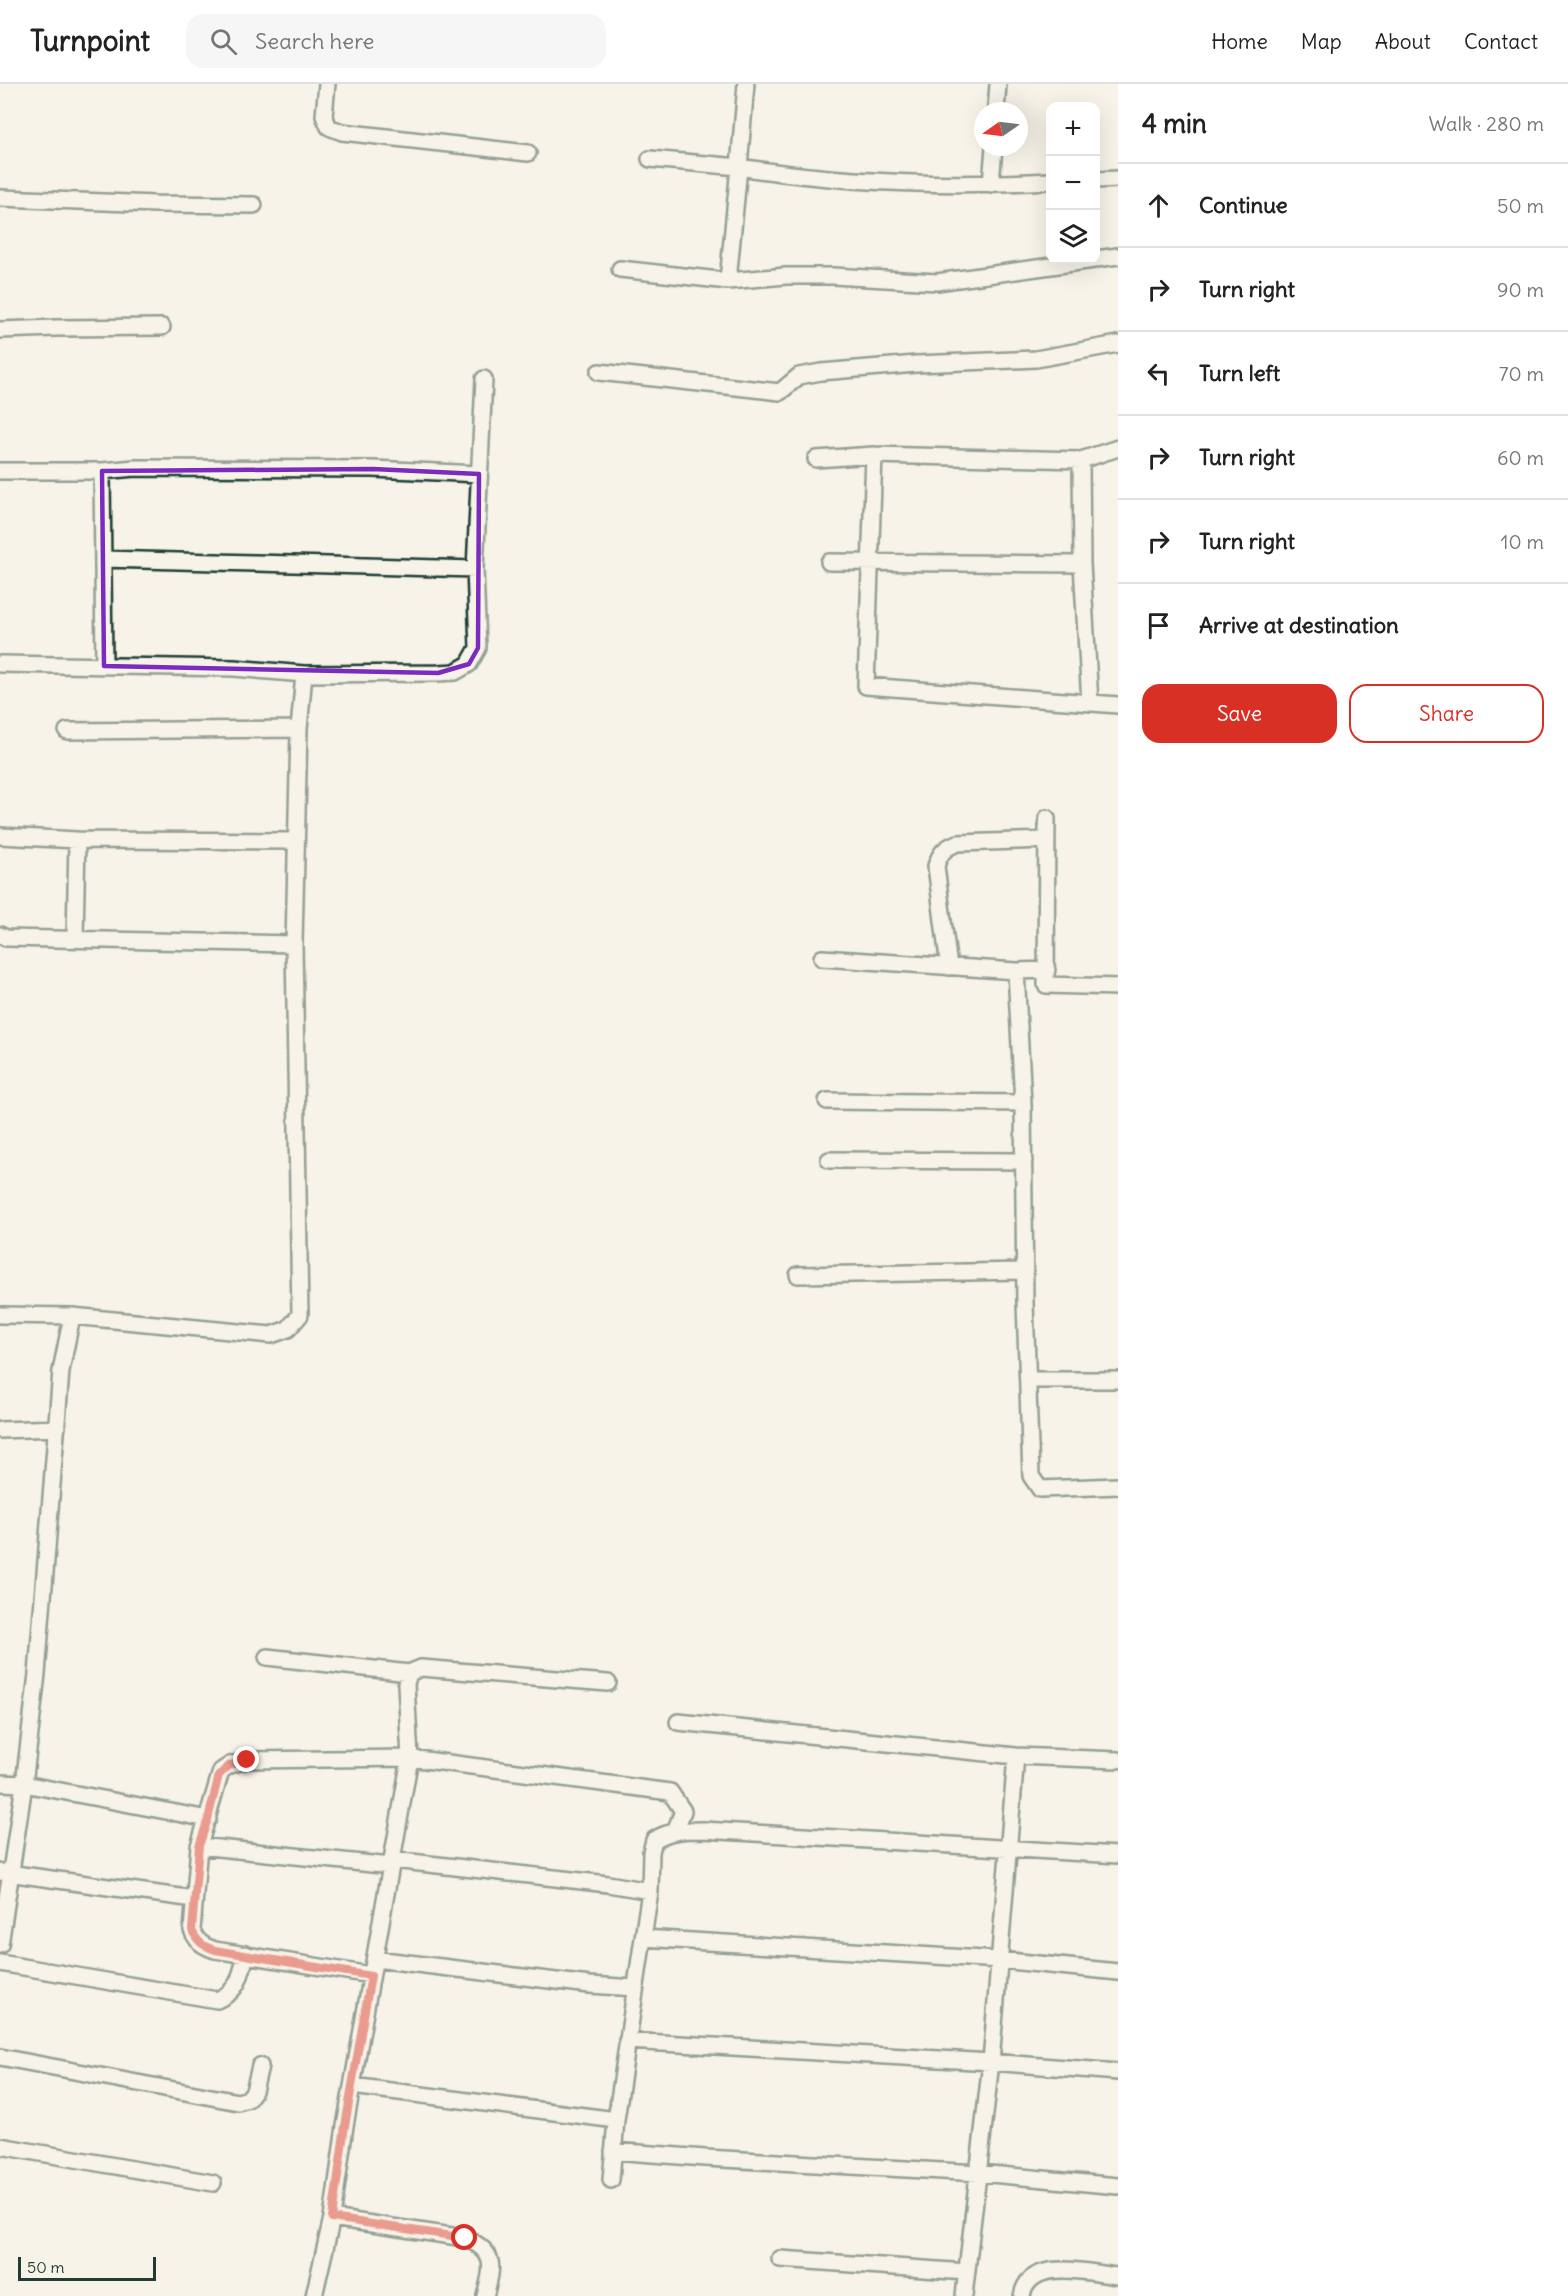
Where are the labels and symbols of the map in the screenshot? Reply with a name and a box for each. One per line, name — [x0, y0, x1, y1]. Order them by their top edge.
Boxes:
north arrow — [974, 102, 1028, 156]
route end — [233, 1746, 259, 1772]
route start — [451, 2224, 477, 2250]
scale bar — [18, 2254, 156, 2282]

